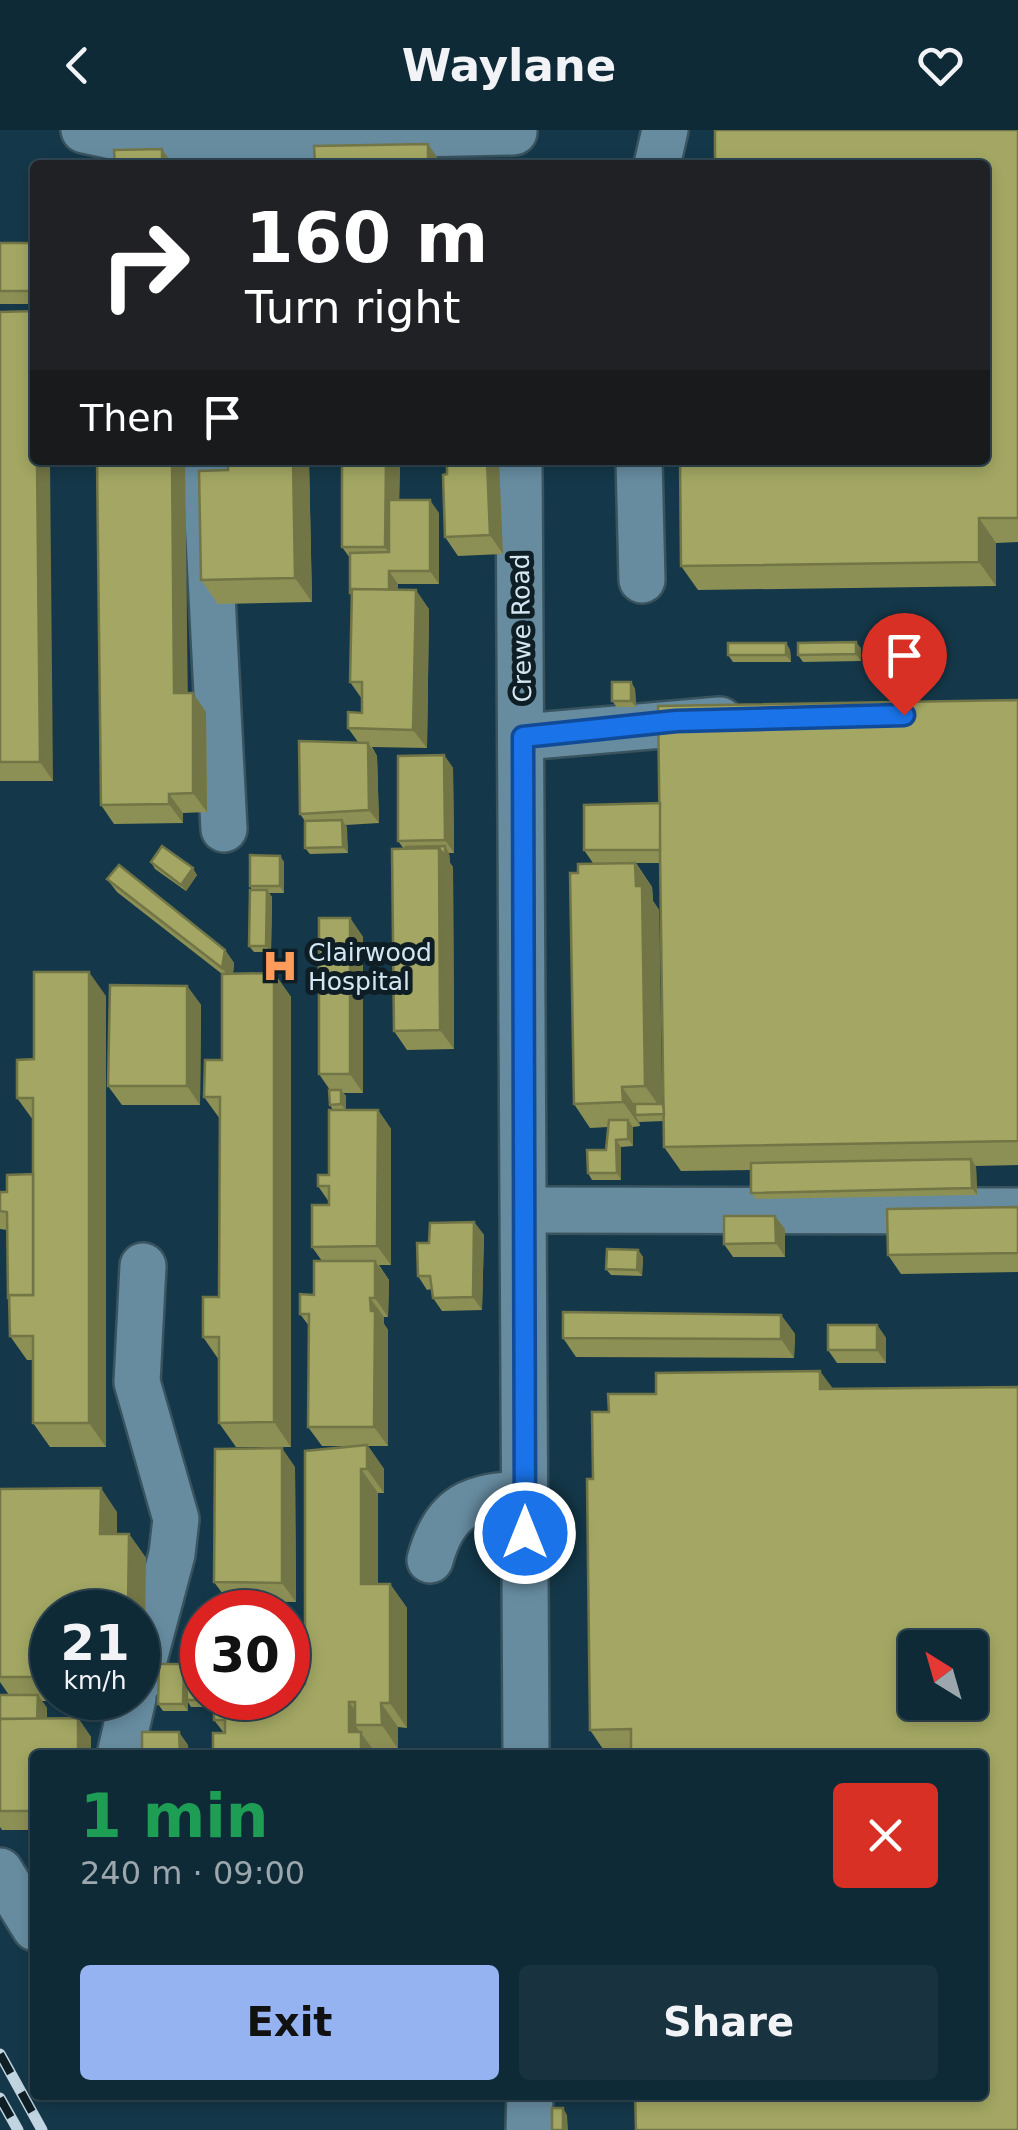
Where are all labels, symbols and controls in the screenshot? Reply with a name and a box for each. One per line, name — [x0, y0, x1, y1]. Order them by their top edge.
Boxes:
icon: back — [50, 38, 105, 93]
icon: heart — [913, 38, 968, 93]
text: Waylane — [402, 39, 616, 92]
text: 160 m — [245, 197, 488, 279]
icon: right — [80, 200, 210, 330]
text: Turn right — [245, 281, 460, 334]
icon: arrive — [195, 390, 250, 445]
text: Then — [80, 396, 175, 440]
street label: Crewe Road — [506, 553, 537, 703]
pin — [862, 613, 947, 716]
icon: arrive — [877, 628, 932, 683]
place label: Clairwood Hospital — [308, 938, 432, 996]
hospital icon: Clairwood Hospital — [261, 947, 299, 985]
position arrow — [473, 1481, 577, 1585]
speed limit sign: 30 — [180, 1590, 310, 1720]
text: 21 — [60, 1614, 130, 1672]
north arrow — [898, 1630, 988, 1720]
map controls — [898, 1630, 988, 1720]
text: km/h — [63, 1666, 127, 1695]
text: 1 min — [80, 1781, 268, 1851]
button: close — [833, 1783, 938, 1888]
text: 240 m · 09:00 — [80, 1854, 305, 1892]
button: Exit — [80, 1965, 499, 2080]
button: Share — [519, 1965, 938, 2080]

